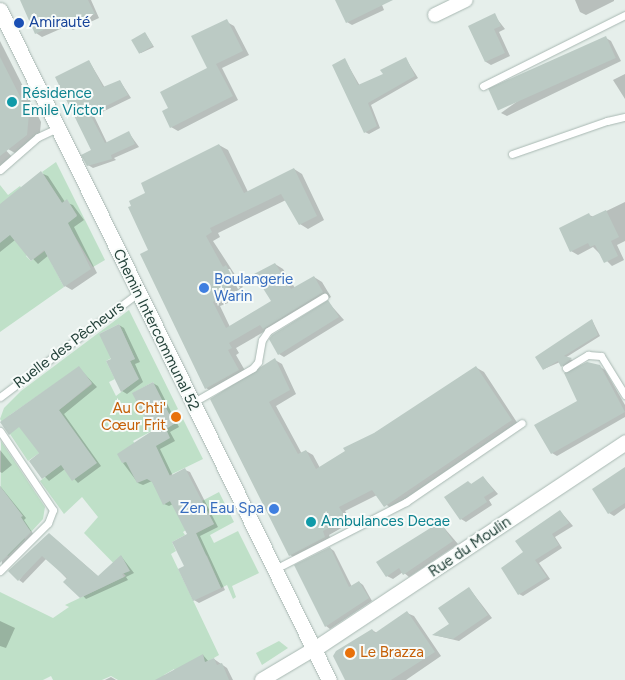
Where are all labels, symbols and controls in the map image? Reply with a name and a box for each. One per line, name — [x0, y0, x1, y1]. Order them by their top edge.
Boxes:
place label: Amirauté — [29, 14, 90, 32]
marker: Amirauté — [13, 17, 25, 29]
place label: Résidence Emile Victor — [22, 84, 104, 119]
marker: Résidence Emile Victor — [6, 96, 18, 108]
street label: Chemin Intercommunal 52 — [109, 246, 203, 414]
place label: Boulangerie Warin — [214, 270, 293, 305]
marker: Boulangerie Warin — [198, 282, 210, 294]
street label: Ruelle des Pêcheurs — [10, 298, 128, 392]
place label: Au Chti' Cœur Frit — [101, 399, 166, 434]
marker: Au Chti' Cœur Frit — [170, 411, 182, 423]
place label: Zen Eau Spa — [180, 500, 264, 518]
marker: Zen Eau Spa — [268, 503, 280, 515]
place label: Ambulances Decae — [321, 513, 450, 531]
street label: Rue du Moulin — [425, 513, 515, 581]
marker: Ambulances Decae — [305, 516, 317, 528]
place label: Le Brazza — [360, 644, 424, 662]
marker: Le Brazza — [344, 647, 356, 659]

